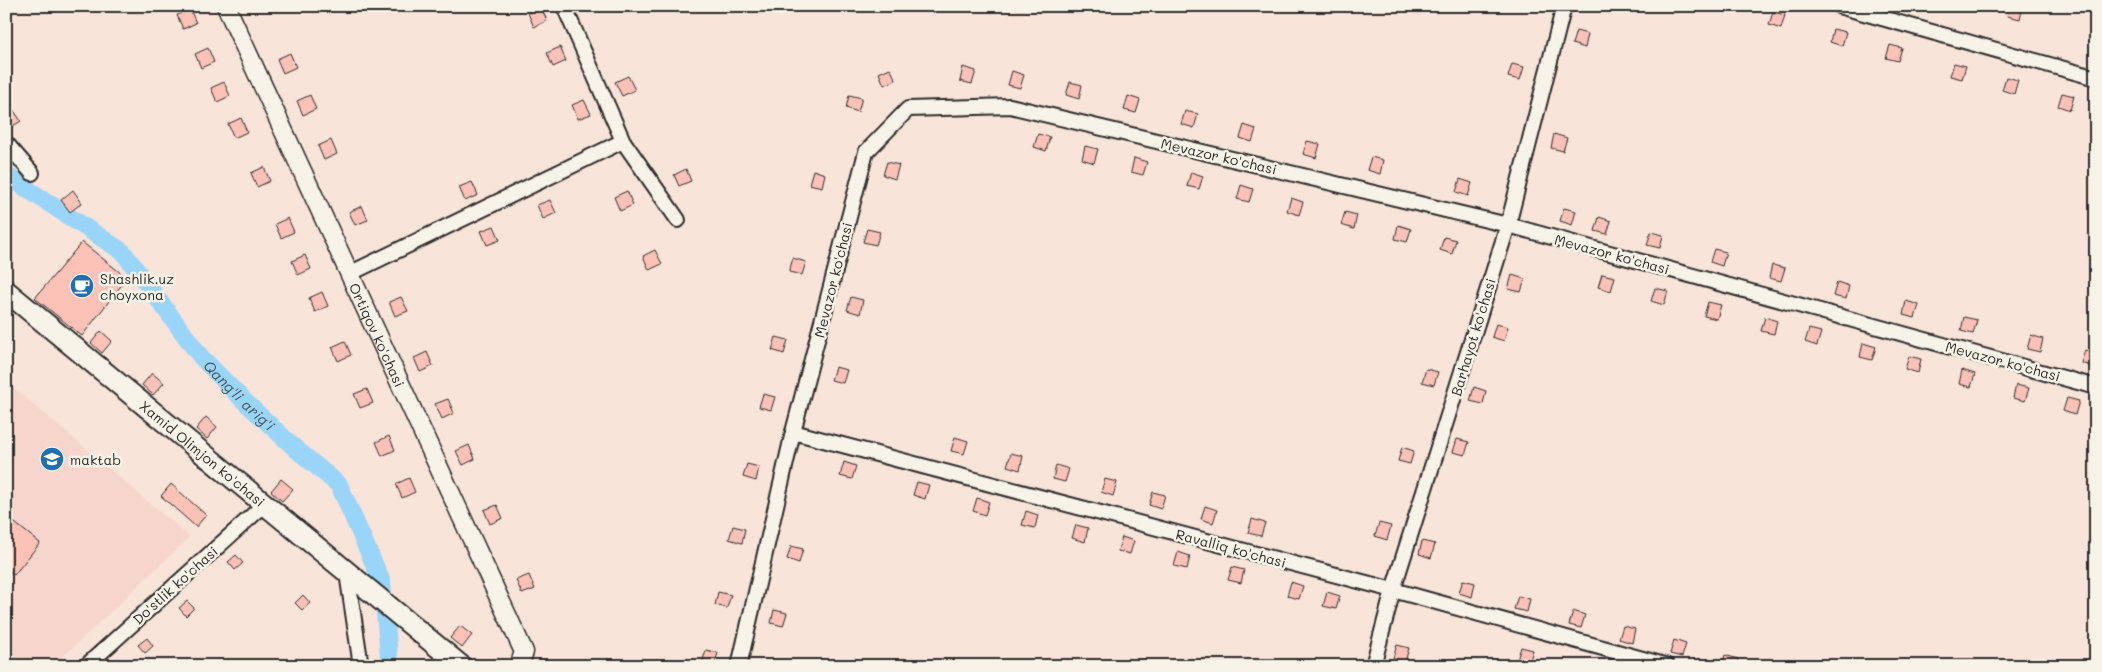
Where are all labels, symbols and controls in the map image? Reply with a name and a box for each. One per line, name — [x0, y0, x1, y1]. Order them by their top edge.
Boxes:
street label: Mevazor ko'chasi — [1159, 133, 1279, 179]
street label: Mevazor ko'chasi — [809, 220, 857, 340]
street label: Mevazor ko'chasi — [1552, 230, 1672, 278]
place label: Shashlik.uz choyxona — [100, 269, 174, 304]
cafe icon: Shashlik.uz choyxona — [69, 273, 95, 299]
street label: Barhayot ko'chasi — [1446, 276, 1500, 398]
street label: Ortiqov ko'chasi — [345, 280, 410, 390]
street label: Mevazor ko'chasi — [1943, 337, 2063, 385]
water label: Qang'li arig'i — [199, 356, 280, 435]
street label: Xamid Olimjon ko'chasi — [136, 396, 269, 510]
school or university icon: maktab — [39, 446, 65, 472]
place label: maktab — [70, 450, 121, 469]
street label: Ravalliq ko'chasi — [1174, 524, 1288, 572]
street label: Do'stlik ko'chasi — [128, 542, 222, 628]

